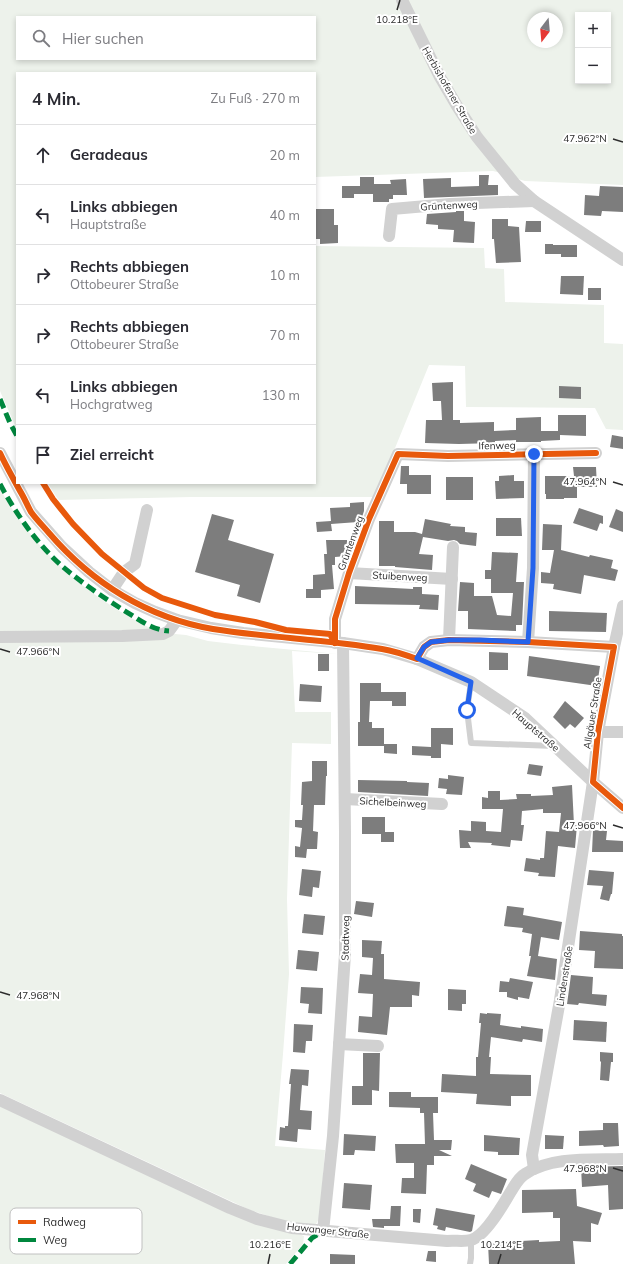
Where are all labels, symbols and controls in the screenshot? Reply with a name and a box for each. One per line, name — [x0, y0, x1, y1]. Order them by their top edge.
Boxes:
north arrow — [527, 12, 563, 48]
map controls — [575, 12, 611, 84]
button: + — [575, 12, 611, 48]
text: 10.218°E — [376, 13, 418, 26]
search box — [16, 16, 316, 60]
icon: search — [30, 27, 52, 49]
text: Hier suchen — [62, 29, 144, 48]
street label: Herbishofener Straße — [419, 44, 480, 136]
button: − — [575, 48, 611, 84]
text: 4 Min. — [32, 88, 81, 109]
text: Zu Fuß · 270 m — [211, 90, 300, 106]
text: 47.962°N — [563, 132, 607, 145]
icon: ahead — [32, 144, 54, 166]
text: Geradeaus — [70, 145, 148, 164]
text: 20 m — [270, 147, 300, 163]
text: Links abbiegen — [70, 197, 178, 216]
street label: Grüntenweg — [420, 198, 478, 213]
icon: left — [32, 204, 54, 226]
text: 40 m — [270, 207, 300, 223]
text: Hauptstraße — [70, 216, 146, 232]
text: Rechts abbiegen — [70, 257, 189, 276]
icon: right — [32, 264, 54, 286]
text: 10 m — [270, 267, 300, 283]
text: Ottobeurer Straße — [70, 276, 179, 292]
text: Rechts abbiegen — [70, 317, 189, 336]
icon: right — [32, 324, 54, 346]
text: 70 m — [270, 327, 300, 343]
text: Ottobeurer Straße — [70, 336, 179, 352]
text: Links abbiegen — [70, 377, 178, 396]
icon: left — [32, 384, 54, 406]
text: 130 m — [262, 387, 300, 403]
text: Hochgratweg — [70, 396, 152, 412]
street label: Ifenweg — [478, 439, 516, 452]
icon: arrive — [32, 444, 54, 466]
text: Ziel erreicht — [70, 445, 154, 464]
route end — [525, 445, 543, 463]
text: 47.964°N — [563, 475, 607, 488]
street label: Grüntenweg — [335, 514, 366, 572]
street label: Stuibenweg — [372, 569, 428, 584]
text: 47.966°N — [16, 645, 60, 658]
street label: Allgäuer Straße — [580, 676, 605, 750]
route start — [458, 701, 476, 719]
street label: Hauptstraße — [509, 706, 562, 755]
street label: Sichelbeinweg — [359, 794, 427, 811]
text: 47.966°N — [563, 819, 607, 832]
street label: Stadtweg — [339, 915, 352, 961]
street label: Lindenstraße — [553, 945, 576, 1007]
text: 47.968°N — [16, 989, 60, 1002]
text: 47.968°N — [563, 1162, 607, 1175]
legend — [10, 1208, 142, 1254]
text: Radweg — [43, 1215, 86, 1229]
street label: Hawanger Straße — [286, 1220, 370, 1241]
text: Weg — [43, 1233, 67, 1247]
text: 10.216°E — [249, 1238, 291, 1251]
text: 10.214°E — [480, 1238, 522, 1251]

